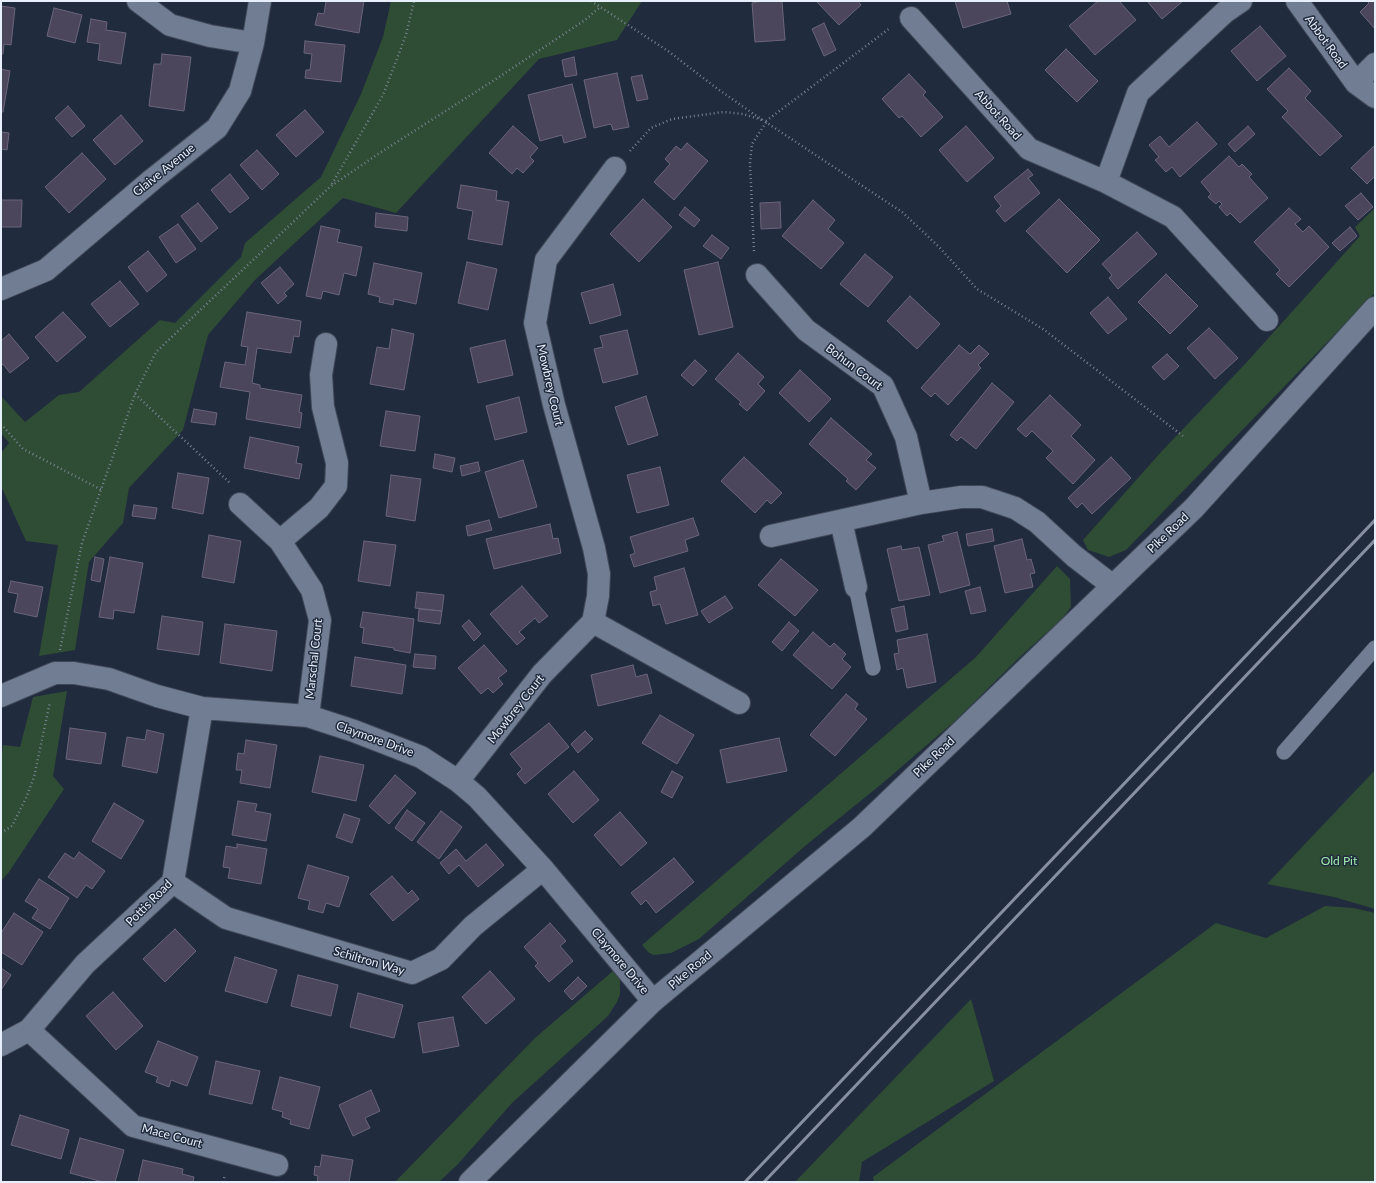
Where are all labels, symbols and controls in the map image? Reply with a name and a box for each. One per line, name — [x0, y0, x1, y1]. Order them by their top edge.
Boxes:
street label: Abbot Road — [1302, 13, 1350, 71]
street label: Abbot Road — [972, 87, 1024, 143]
street label: Glaive Avenue — [130, 141, 198, 199]
street label: Bohun Court — [823, 341, 885, 393]
street label: Mowbrey Court — [534, 343, 566, 427]
street label: Pike Road — [1144, 510, 1192, 556]
street label: Marschal Court — [303, 618, 325, 700]
street label: Mowbrey Court — [485, 672, 547, 746]
street label: Claymore Drive — [334, 718, 416, 760]
street label: Pike Road — [910, 734, 958, 780]
park label: Old Pit — [1321, 854, 1357, 868]
street label: Pottis Road — [123, 877, 175, 929]
street label: Claymore Drive — [588, 925, 652, 997]
street label: Schiltron Way — [332, 944, 406, 978]
street label: Pike Road — [666, 948, 714, 992]
street label: Mace Court — [140, 1121, 204, 1151]

